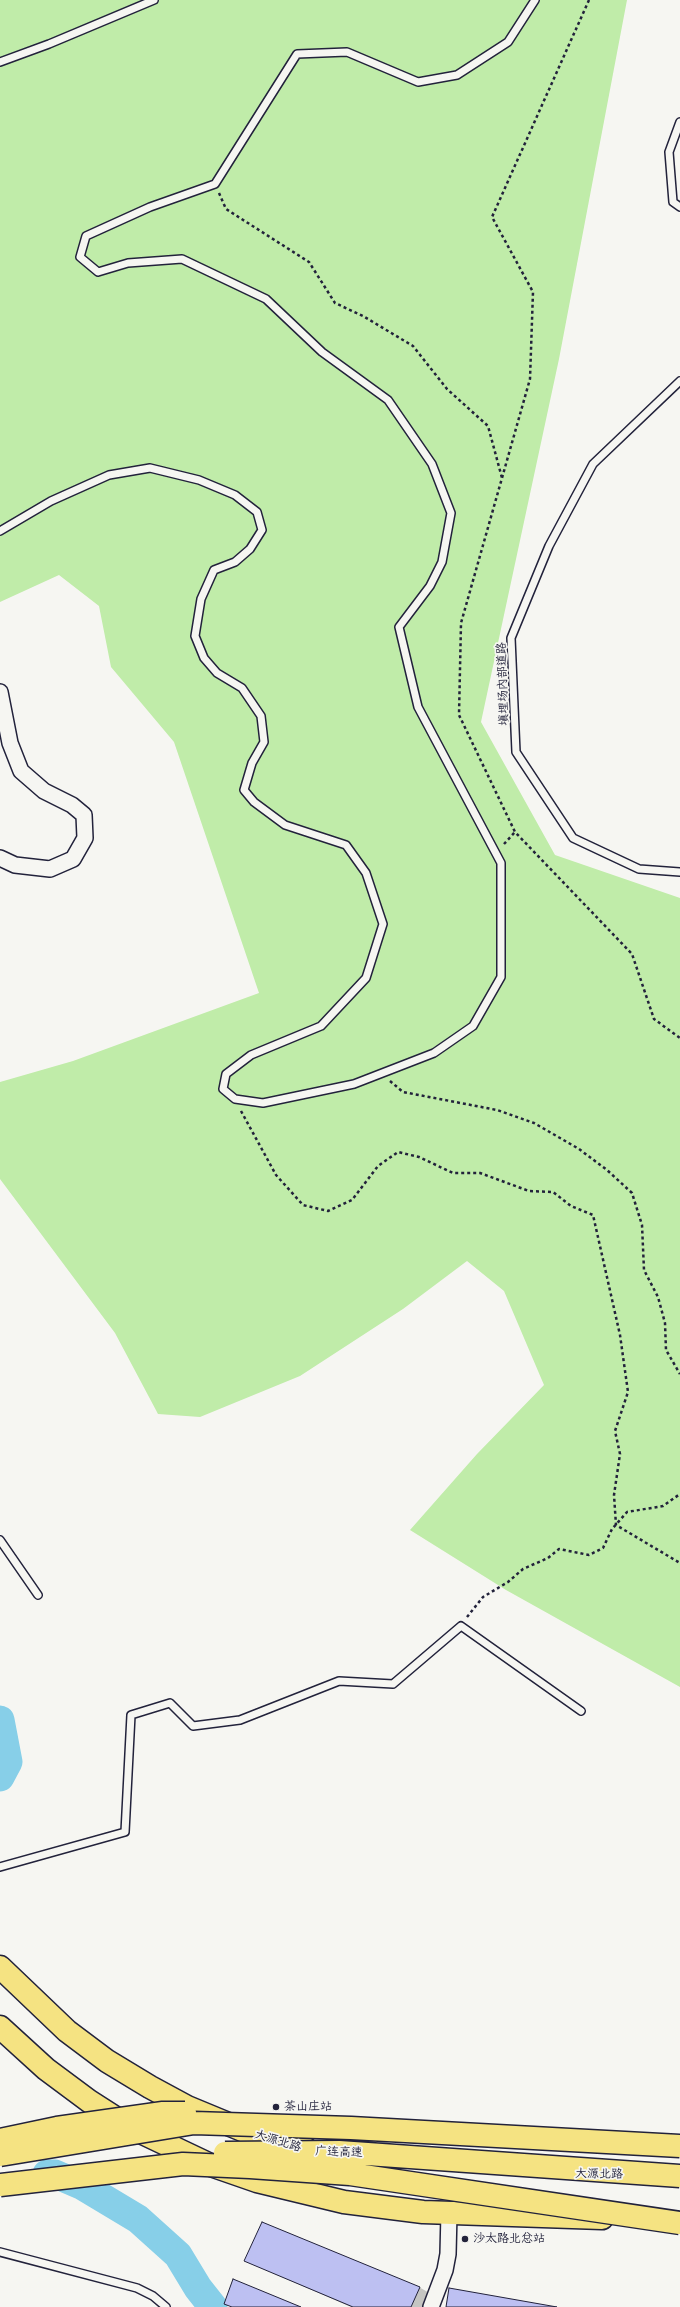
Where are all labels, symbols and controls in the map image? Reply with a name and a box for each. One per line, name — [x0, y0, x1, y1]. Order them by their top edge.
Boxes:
street label: 填埋场内部道路 — [494, 642, 512, 726]
place label: 茶山庄站 — [284, 2100, 332, 2114]
marker: 茶山庄站 — [271, 2102, 281, 2112]
street label: 大源北路 — [253, 2127, 303, 2155]
street label: 广连高速 — [315, 2144, 363, 2160]
street label: 大源北路 — [575, 2166, 623, 2182]
place label: 沙太路北总站 — [473, 2232, 545, 2246]
marker: 沙太路北总站 — [460, 2234, 470, 2244]

